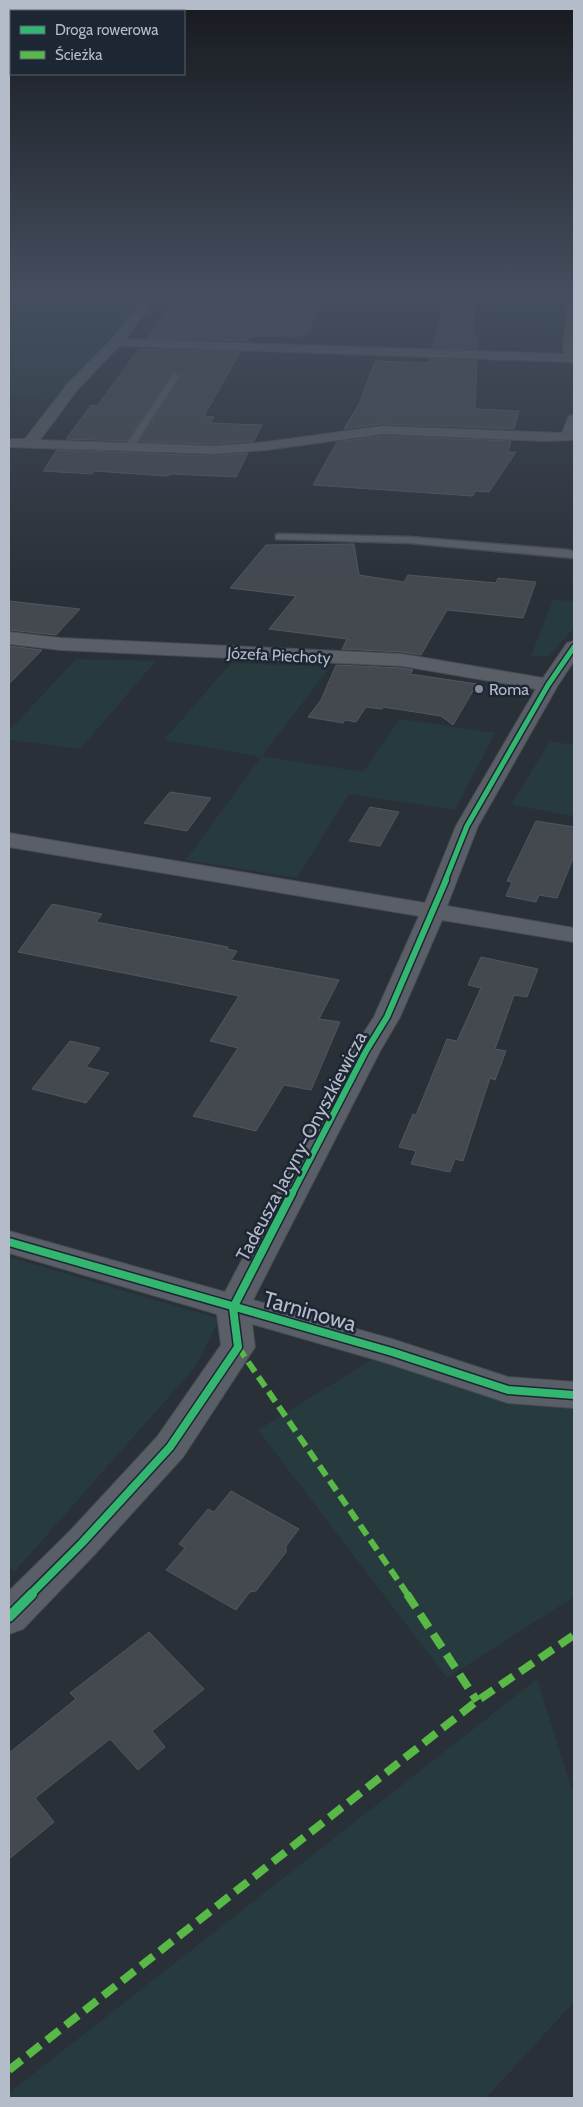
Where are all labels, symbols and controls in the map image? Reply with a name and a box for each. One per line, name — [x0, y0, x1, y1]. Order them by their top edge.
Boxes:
legend — [10, 10, 185, 75]
text: Droga rowerowa — [55, 21, 159, 39]
text: Ścieżka — [55, 45, 103, 64]
street label: Józefa Piechoty — [226, 643, 331, 668]
place label: Roma — [489, 680, 529, 699]
marker: Roma — [473, 683, 485, 695]
street label: Tadeusza Jacyny-Onyszkiewicza — [231, 1028, 372, 1265]
street label: Tarninowa — [260, 1285, 360, 1338]

